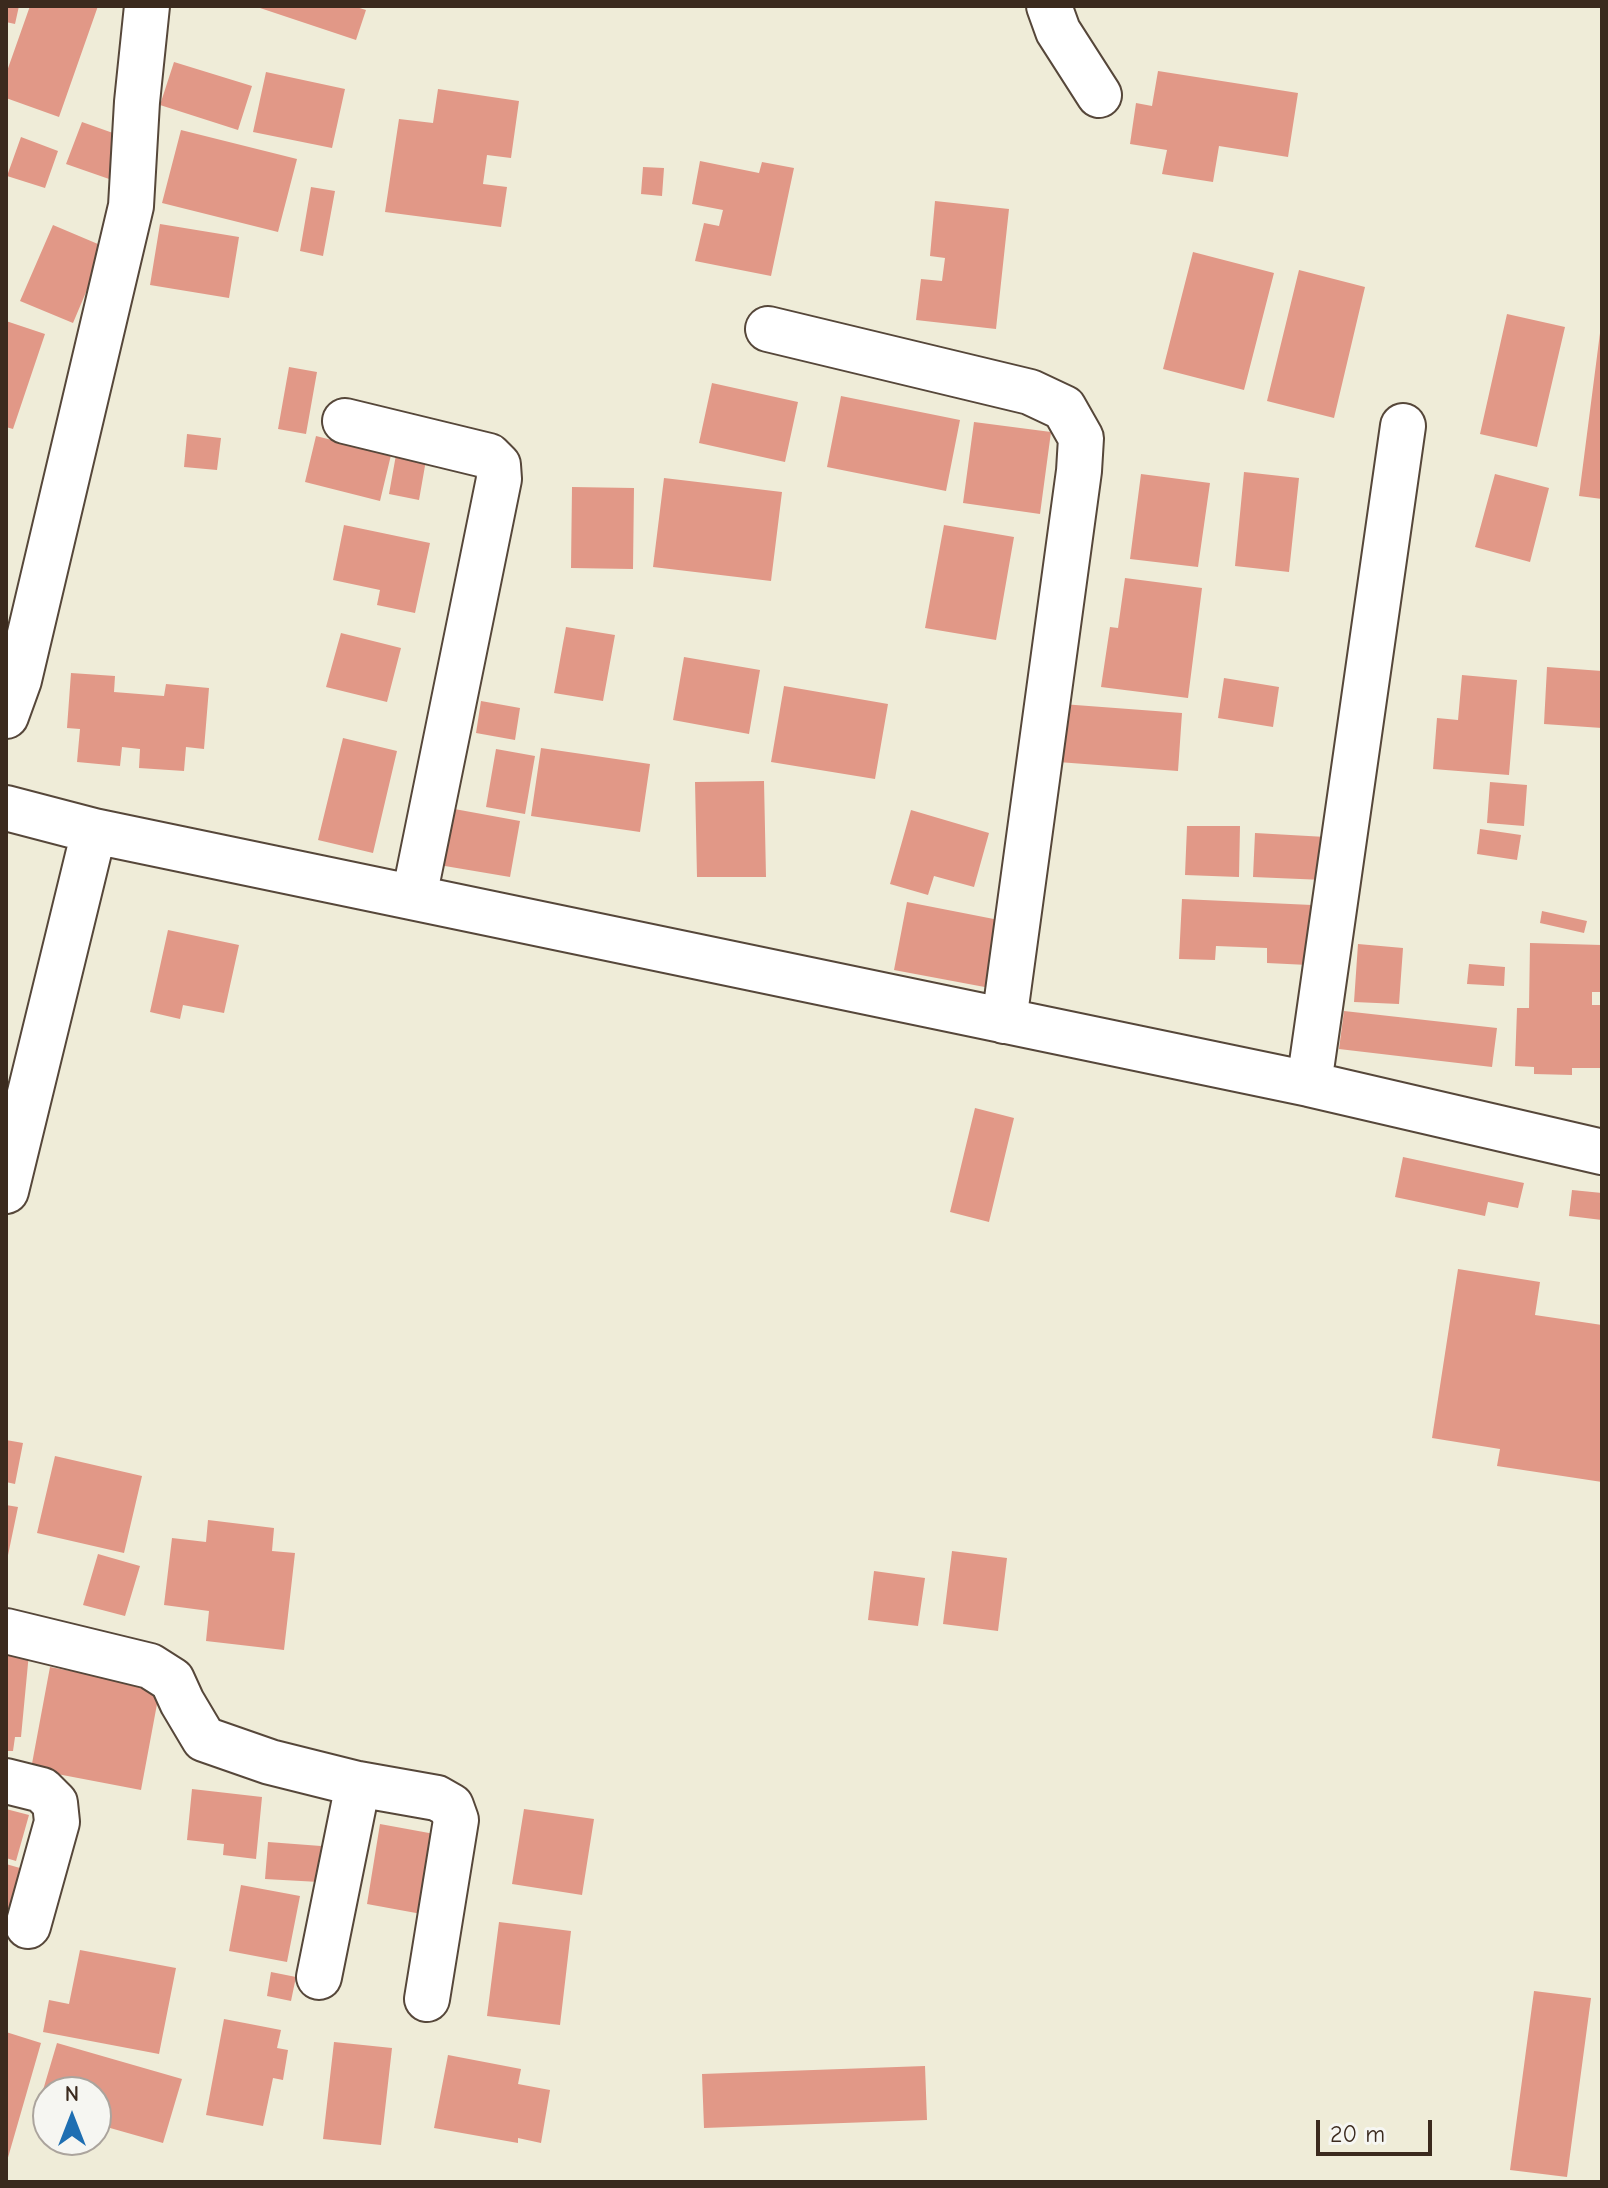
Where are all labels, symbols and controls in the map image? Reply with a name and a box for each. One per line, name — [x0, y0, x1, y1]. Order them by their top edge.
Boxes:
north arrow — [32, 2076, 112, 2156]
text: N — [65, 2081, 79, 2107]
scale bar — [1320, 2104, 1436, 2154]
text: 20 m — [1330, 2120, 1385, 2148]

